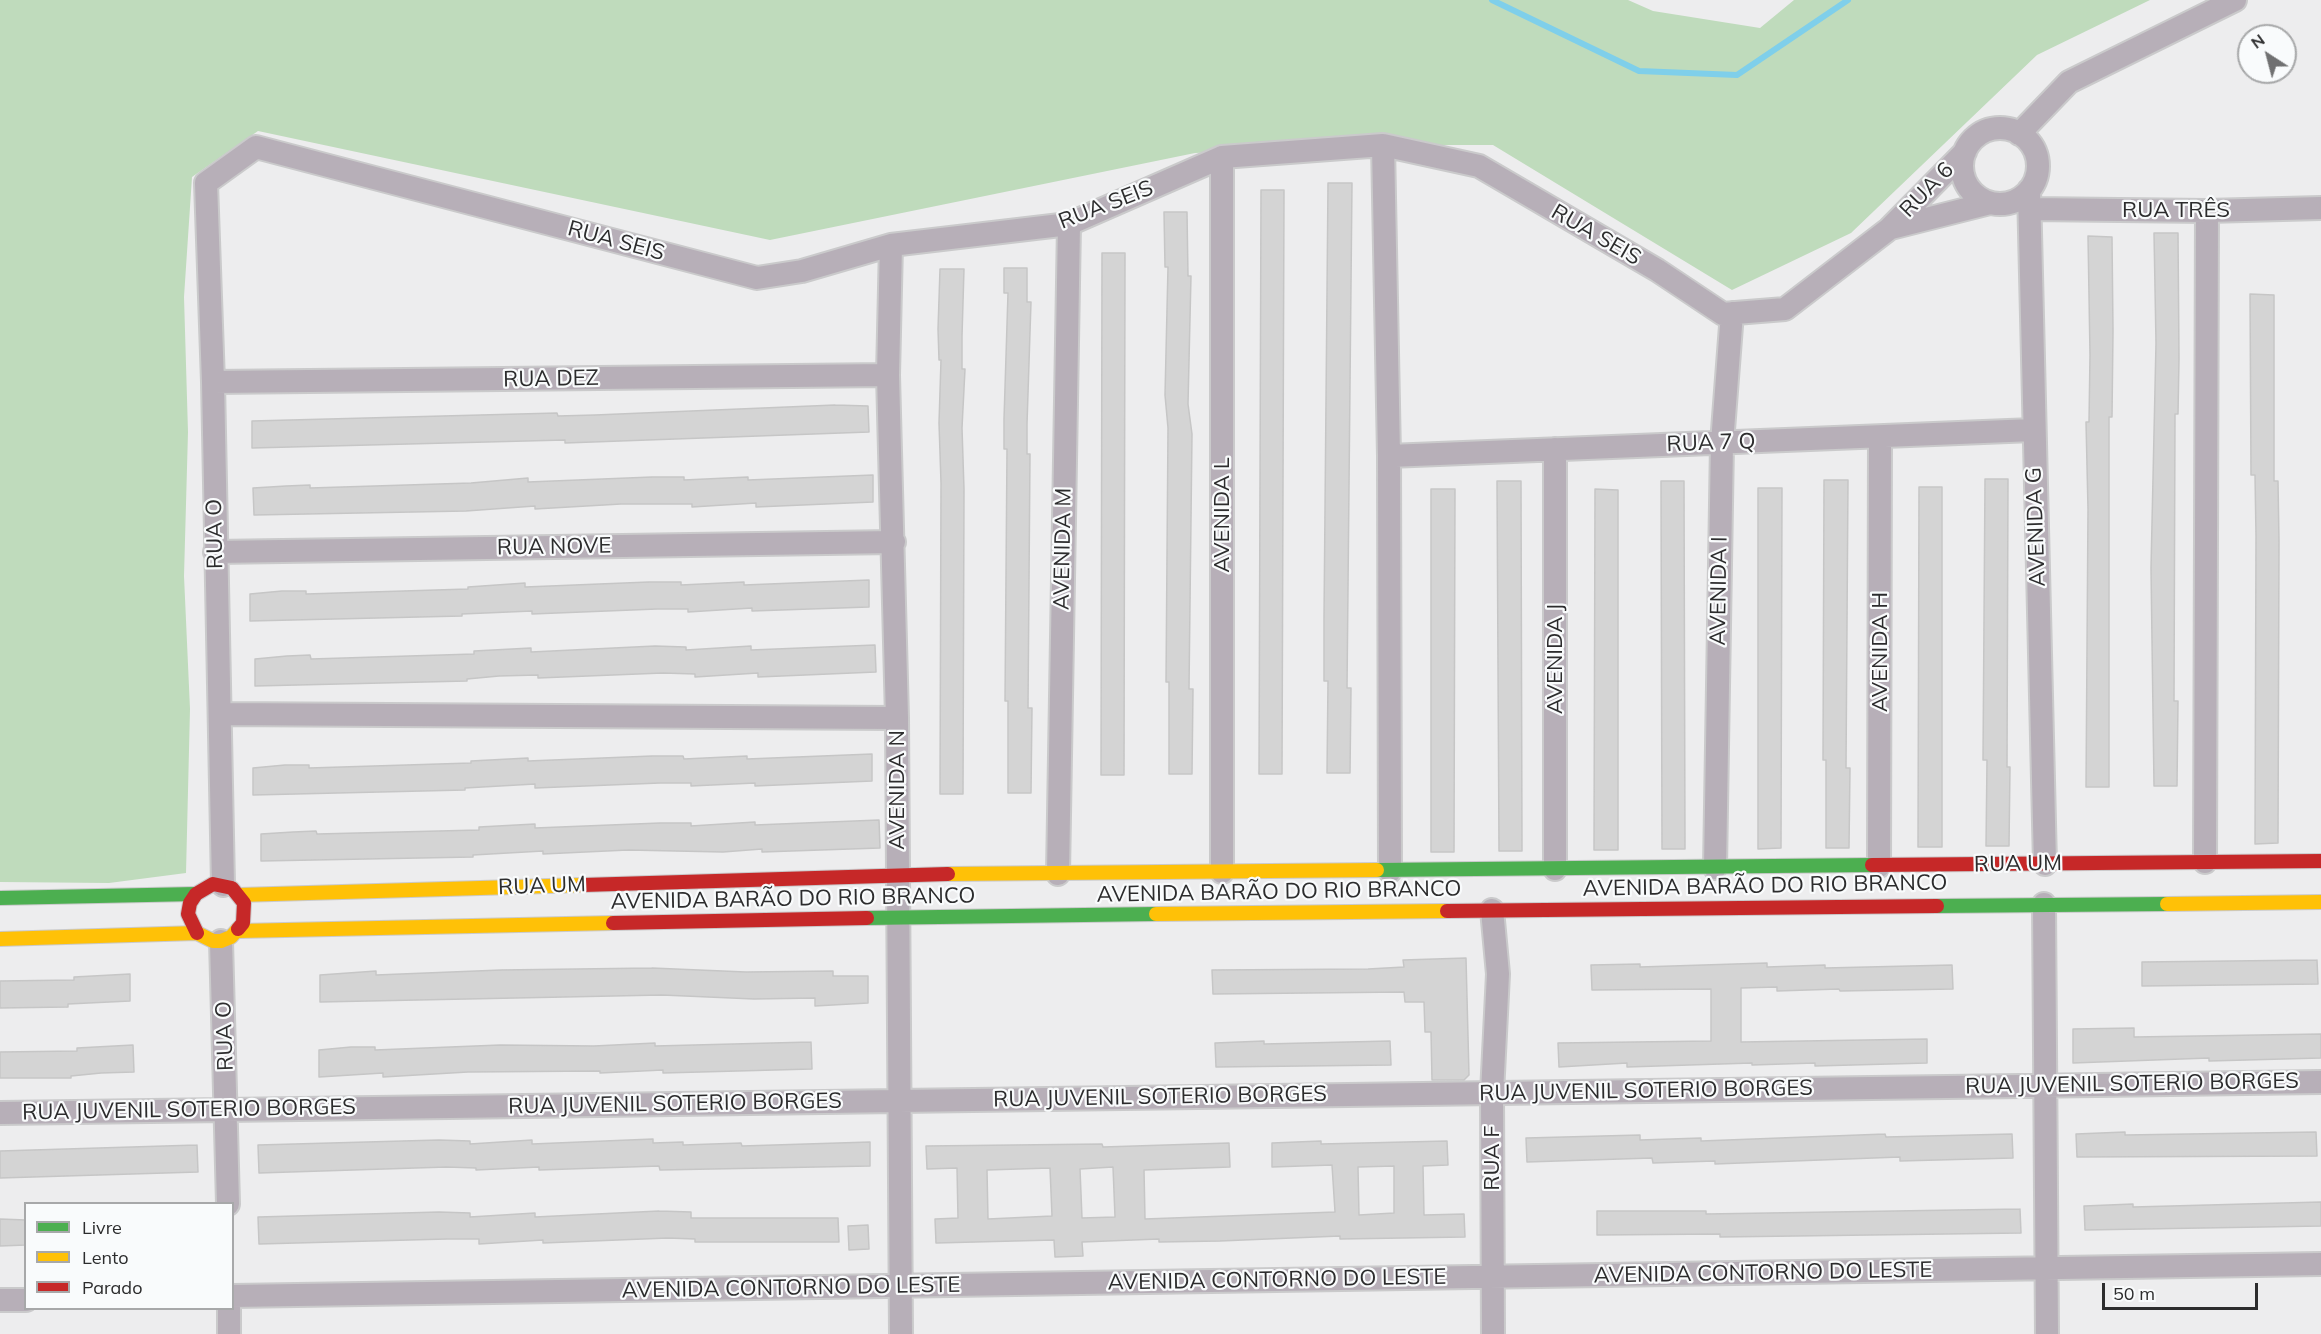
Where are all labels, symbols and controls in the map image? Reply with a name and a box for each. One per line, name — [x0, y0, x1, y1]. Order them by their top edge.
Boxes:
north arrow — [2237, 24, 2297, 84]
text: N — [2247, 29, 2268, 53]
street label: RUA 6 — [1894, 157, 1960, 223]
street label: RUA SEIS — [1055, 175, 1157, 235]
street label: RUA TRÊS — [2122, 197, 2230, 223]
street label: RUA SEIS — [1546, 199, 1646, 271]
street label: RUA SEIS — [565, 215, 667, 267]
street label: RUA DEZ — [503, 365, 599, 393]
street label: RUA 7 Q — [1666, 428, 1756, 458]
street label: AVENIDA L — [1209, 457, 1235, 573]
street label: AVENIDA G — [2021, 467, 2051, 587]
street label: AVENIDA M — [1049, 488, 1077, 610]
street label: RUA O — [201, 499, 229, 569]
street label: RUA NOVE — [497, 533, 611, 561]
street label: AVENIDA I — [1705, 536, 1733, 646]
street label: AVENIDA H — [1867, 592, 1893, 712]
street label: AVENIDA J — [1542, 604, 1568, 714]
street label: AVENIDA N — [884, 730, 910, 850]
street label: RUA UM — [1974, 850, 2062, 878]
street label: AVENIDA BARÃO DO RIO BRANCO — [1582, 870, 1948, 902]
street label: RUA UM — [498, 871, 586, 901]
street label: AVENIDA BARÃO DO RIO BRANCO — [1096, 876, 1462, 908]
street label: AVENIDA BARÃO DO RIO BRANCO — [610, 883, 976, 915]
street label: RUA O — [211, 1001, 239, 1071]
street label: RUA JUVENIL SOTERIO BORGES — [1965, 1068, 2299, 1100]
street label: RUA JUVENIL SOTERIO BORGES — [1479, 1075, 1813, 1107]
street label: RUA JUVENIL SOTERIO BORGES — [993, 1081, 1327, 1113]
street label: RUA JUVENIL SOTERIO BORGES — [508, 1088, 842, 1120]
street label: RUA JUVENIL SOTERIO BORGES — [22, 1094, 356, 1126]
street label: RUA F — [1479, 1125, 1505, 1191]
legend — [24, 1202, 234, 1310]
text: Livre — [82, 1216, 122, 1239]
text: Lento — [82, 1246, 129, 1269]
street label: AVENIDA CONTORNO DO LESTE — [1593, 1257, 1933, 1289]
street label: AVENIDA CONTORNO DO LESTE — [1107, 1264, 1447, 1296]
scale bar — [2105, 1271, 2261, 1309]
street label: AVENIDA CONTORNO DO LESTE — [621, 1272, 961, 1304]
text: Parado — [82, 1276, 142, 1299]
text: 50 m — [2113, 1282, 2155, 1305]

